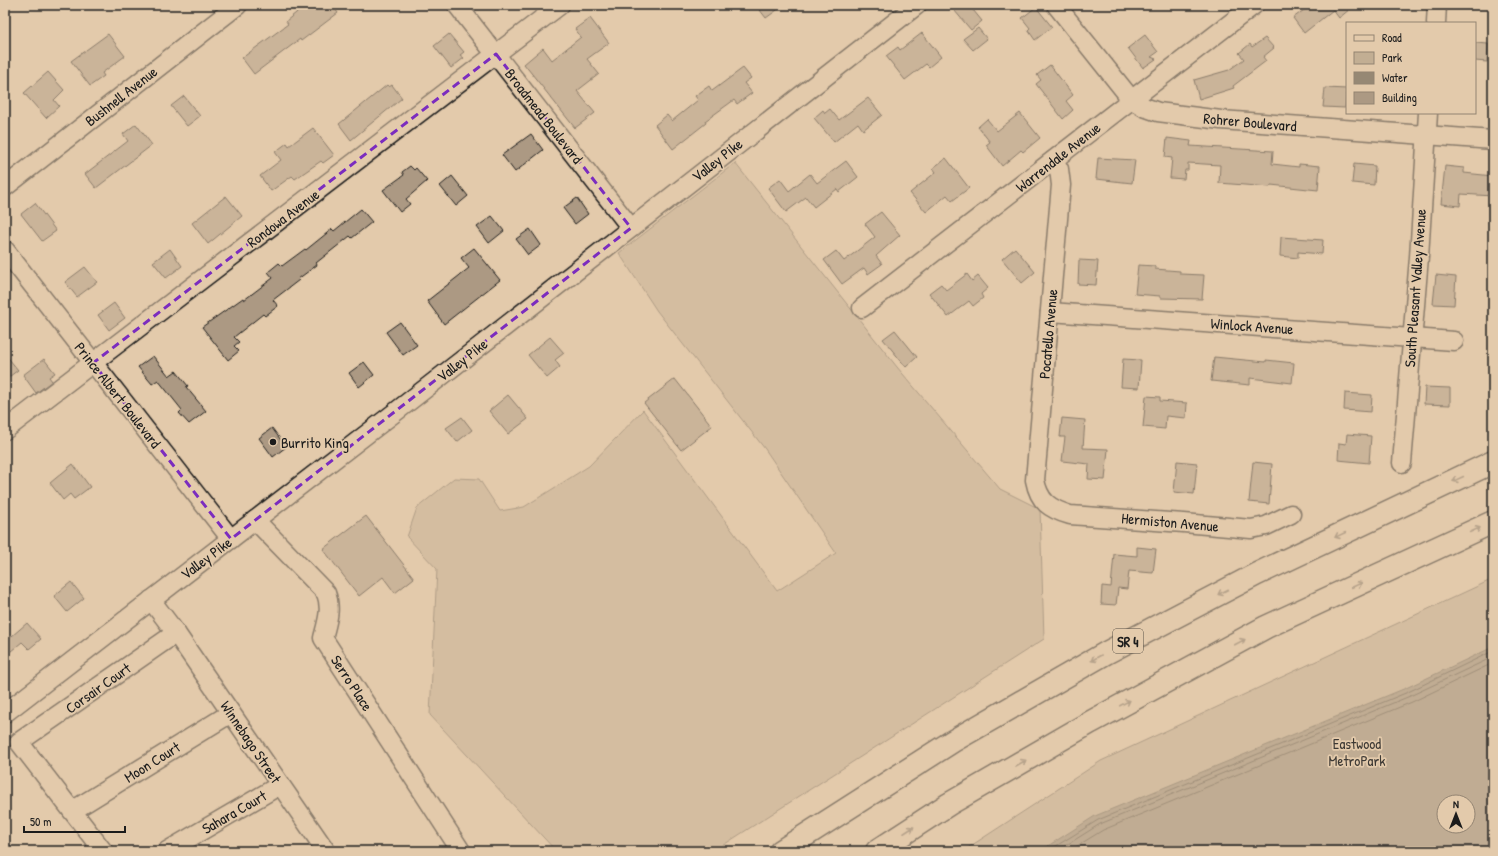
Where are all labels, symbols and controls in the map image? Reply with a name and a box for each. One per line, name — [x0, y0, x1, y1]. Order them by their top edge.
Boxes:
legend — [1346, 22, 1476, 114]
text: Road — [1382, 29, 1402, 46]
text: Park — [1382, 49, 1402, 66]
street label: Bushnell Avenue — [80, 61, 162, 131]
street label: Broadmead Boulevard — [500, 64, 588, 168]
text: Water — [1382, 69, 1408, 86]
text: Building — [1382, 89, 1417, 106]
street label: Rohrer Boulevard — [1203, 107, 1298, 137]
street label: Warrendale Avenue — [1011, 117, 1105, 197]
street label: Valley Pike — [687, 133, 747, 187]
street label: Rondowa Avenue — [242, 184, 324, 252]
street label: South Pleasant Valley Avenue — [1399, 208, 1431, 368]
street label: Pocatello Avenue — [1034, 288, 1062, 380]
street label: Winlock Avenue — [1210, 313, 1294, 339]
street label: Valley Pike — [432, 333, 492, 387]
street label: Prince Albert Boulevard — [70, 338, 166, 453]
place label: Burrito King — [281, 432, 349, 453]
marker: Burrito King — [268, 437, 278, 447]
one-way arrow — [1452, 476, 1464, 483]
street label: Hermiston Avenue — [1120, 507, 1220, 537]
one-way arrow — [1468, 526, 1480, 533]
street label: Valley Pike — [176, 532, 236, 584]
one-way arrow — [1335, 532, 1347, 539]
one-way arrow — [1350, 581, 1362, 588]
one-way arrow — [1218, 588, 1230, 596]
road number: SR 4 — [1113, 629, 1143, 653]
one-way arrow — [1234, 637, 1246, 645]
street label: Serro Place — [326, 651, 378, 715]
one-way arrow — [1090, 655, 1102, 663]
street label: Corsair Court — [61, 657, 136, 718]
street label: Winnebago Street — [216, 697, 287, 788]
one-way arrow — [1119, 699, 1131, 707]
park label: Eastwood MetroPark — [1329, 733, 1385, 771]
street label: Moon Court — [120, 736, 185, 787]
one-way arrow — [1015, 758, 1027, 766]
street label: Sahara Court — [198, 785, 271, 839]
north arrow — [1436, 794, 1476, 834]
text: N — [1453, 797, 1459, 811]
scale bar — [24, 808, 125, 834]
text: 50 m — [30, 813, 51, 830]
one-way arrow — [904, 826, 915, 834]

